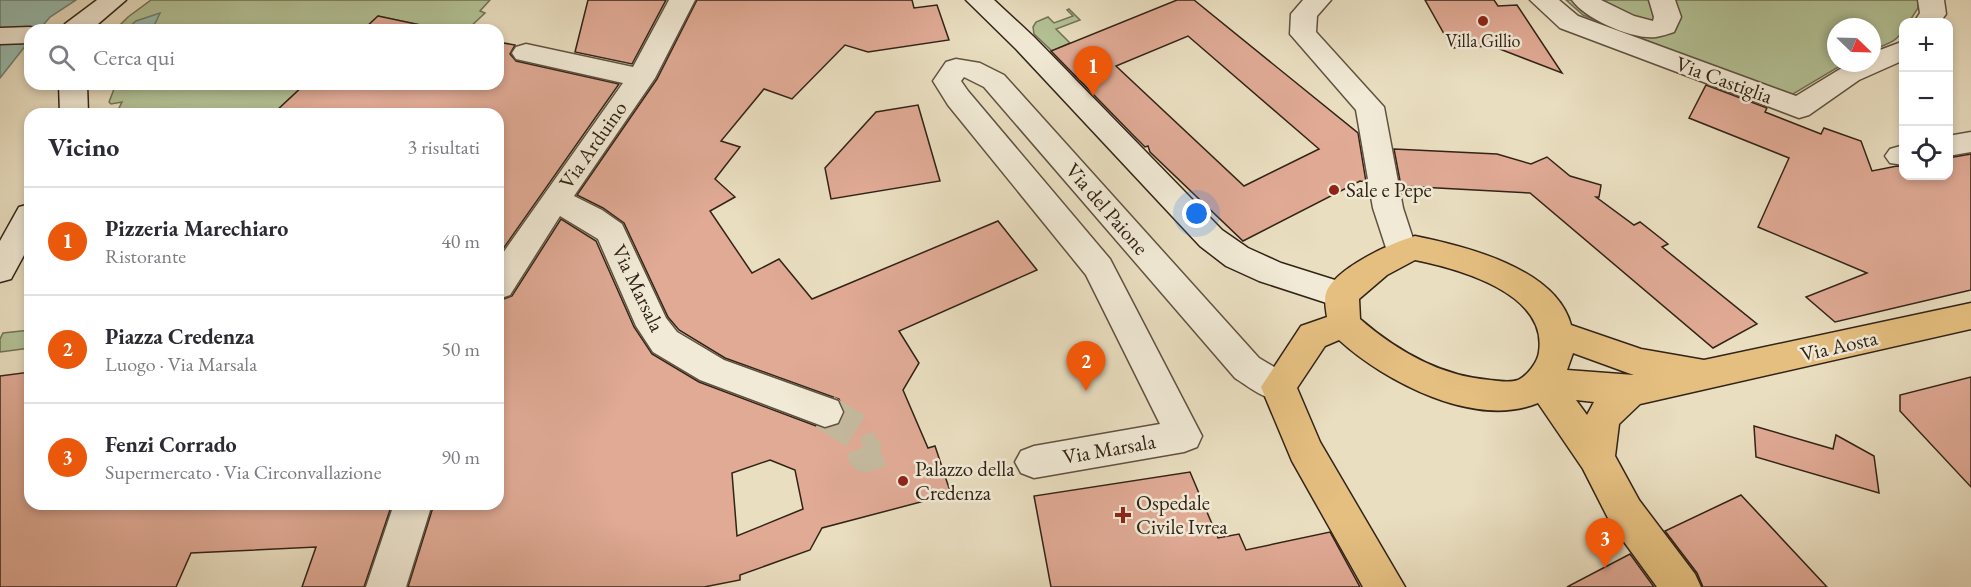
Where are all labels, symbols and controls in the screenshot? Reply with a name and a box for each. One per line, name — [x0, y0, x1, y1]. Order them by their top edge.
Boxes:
marker: Villa Gillio — [1476, 14, 1490, 28]
north arrow — [1827, 18, 1881, 72]
map controls — [1899, 18, 1953, 180]
button: + — [1899, 18, 1953, 72]
search box — [24, 24, 504, 90]
place label: Villa Gillio — [1445, 29, 1521, 52]
icon: search — [45, 41, 78, 74]
text: Cerca qui — [93, 43, 175, 72]
pin: 1 — [1074, 46, 1112, 96]
street label: Via Castiglia — [1672, 50, 1777, 110]
button: − — [1899, 72, 1953, 126]
street label: Via Arduino — [552, 95, 633, 194]
button: locate — [1899, 126, 1953, 180]
text: Vicino — [48, 130, 119, 164]
text: 3 risultati — [408, 134, 480, 160]
street label: Via del Paione — [1060, 157, 1155, 260]
place label: Sale e Pepe — [1346, 176, 1432, 203]
marker: Sale e Pepe — [1327, 183, 1341, 197]
your location — [1182, 199, 1211, 228]
text: Pizzeria Marechiaro — [105, 214, 288, 243]
text: 1 — [62, 228, 73, 254]
text: 40 m — [441, 228, 480, 254]
street label: Via Marsala — [606, 240, 671, 336]
text: Ristorante — [105, 243, 186, 269]
text: Piazza Credenza — [105, 322, 254, 351]
street label: Via Aosta — [1798, 323, 1881, 367]
text: 2 — [62, 336, 73, 362]
text: 50 m — [441, 336, 480, 362]
pin: 2 — [1066, 342, 1106, 391]
text: Luogo · Via Marsala — [105, 351, 257, 377]
street label: Via Marsala — [1060, 427, 1158, 470]
text: Fenzi Corrado — [105, 430, 237, 459]
text: 3 — [62, 444, 73, 470]
text: 90 m — [441, 444, 480, 470]
place label: Palazzo della Credenza — [915, 455, 1015, 506]
text: Supermercato · Via Circonvallazione — [105, 459, 381, 485]
marker: Palazzo della Credenza — [896, 474, 910, 488]
place label: Ospedale Civile Ivrea — [1136, 489, 1228, 540]
marker: Ospedale Civile Ivrea — [1114, 506, 1132, 524]
pin: 3 — [1586, 518, 1624, 568]

